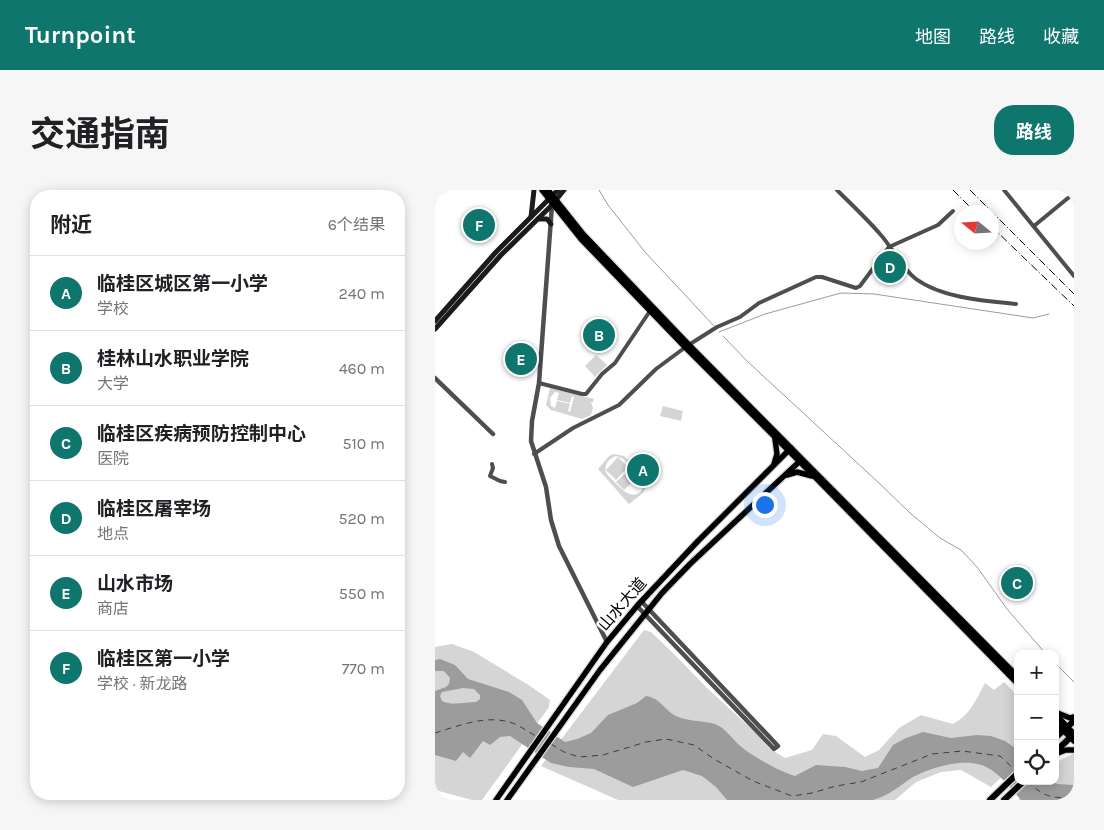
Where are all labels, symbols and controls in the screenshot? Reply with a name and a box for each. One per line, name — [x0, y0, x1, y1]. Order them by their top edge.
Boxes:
text: Turnpoint — [25, 21, 136, 49]
text: 地图 — [915, 26, 951, 48]
text: 路线 — [979, 26, 1015, 48]
text: 收藏 — [1043, 26, 1079, 48]
button: 路线 — [994, 105, 1074, 155]
text: 交通指南 — [30, 114, 170, 155]
north arrow — [954, 205, 999, 250]
pin: F — [463, 206, 495, 244]
text: 附近 — [50, 213, 92, 237]
text: 6个结果 — [328, 215, 385, 234]
pin: D — [874, 248, 906, 286]
text: 临桂区城区第一小学 — [97, 273, 268, 295]
text: A — [61, 284, 71, 303]
text: 240 m — [339, 284, 385, 303]
text: 学校 — [97, 299, 129, 318]
pin: B — [583, 316, 615, 354]
pin: E — [505, 340, 537, 378]
text: 桂林山水职业学院 — [97, 348, 249, 370]
text: B — [61, 359, 71, 378]
text: 460 m — [339, 359, 385, 378]
text: 大学 — [97, 374, 129, 393]
text: 临桂区疾病预防控制中心 — [97, 423, 306, 445]
text: C — [61, 434, 71, 453]
text: 510 m — [342, 434, 385, 453]
text: 医院 — [97, 449, 129, 468]
pin: A — [627, 451, 659, 489]
your location — [752, 492, 778, 518]
text: 临桂区屠宰场 — [97, 498, 211, 520]
text: D — [61, 509, 71, 528]
text: 520 m — [338, 509, 385, 528]
text: 地点 — [97, 524, 129, 543]
pin: C — [1001, 564, 1033, 602]
text: 山水市场 — [97, 573, 173, 595]
street label: 山水大道 — [594, 574, 650, 634]
text: E — [61, 584, 71, 603]
text: 550 m — [339, 584, 385, 603]
text: 商店 — [97, 599, 129, 618]
text: 临桂区第一小学 — [97, 648, 230, 670]
map controls — [1014, 650, 1059, 785]
button: + — [1014, 650, 1059, 695]
text: F — [62, 659, 70, 678]
text: 770 m — [342, 659, 385, 678]
text: 学校 · 新龙路 — [97, 674, 187, 693]
button: − — [1014, 695, 1059, 740]
button: locate — [1014, 740, 1059, 785]

